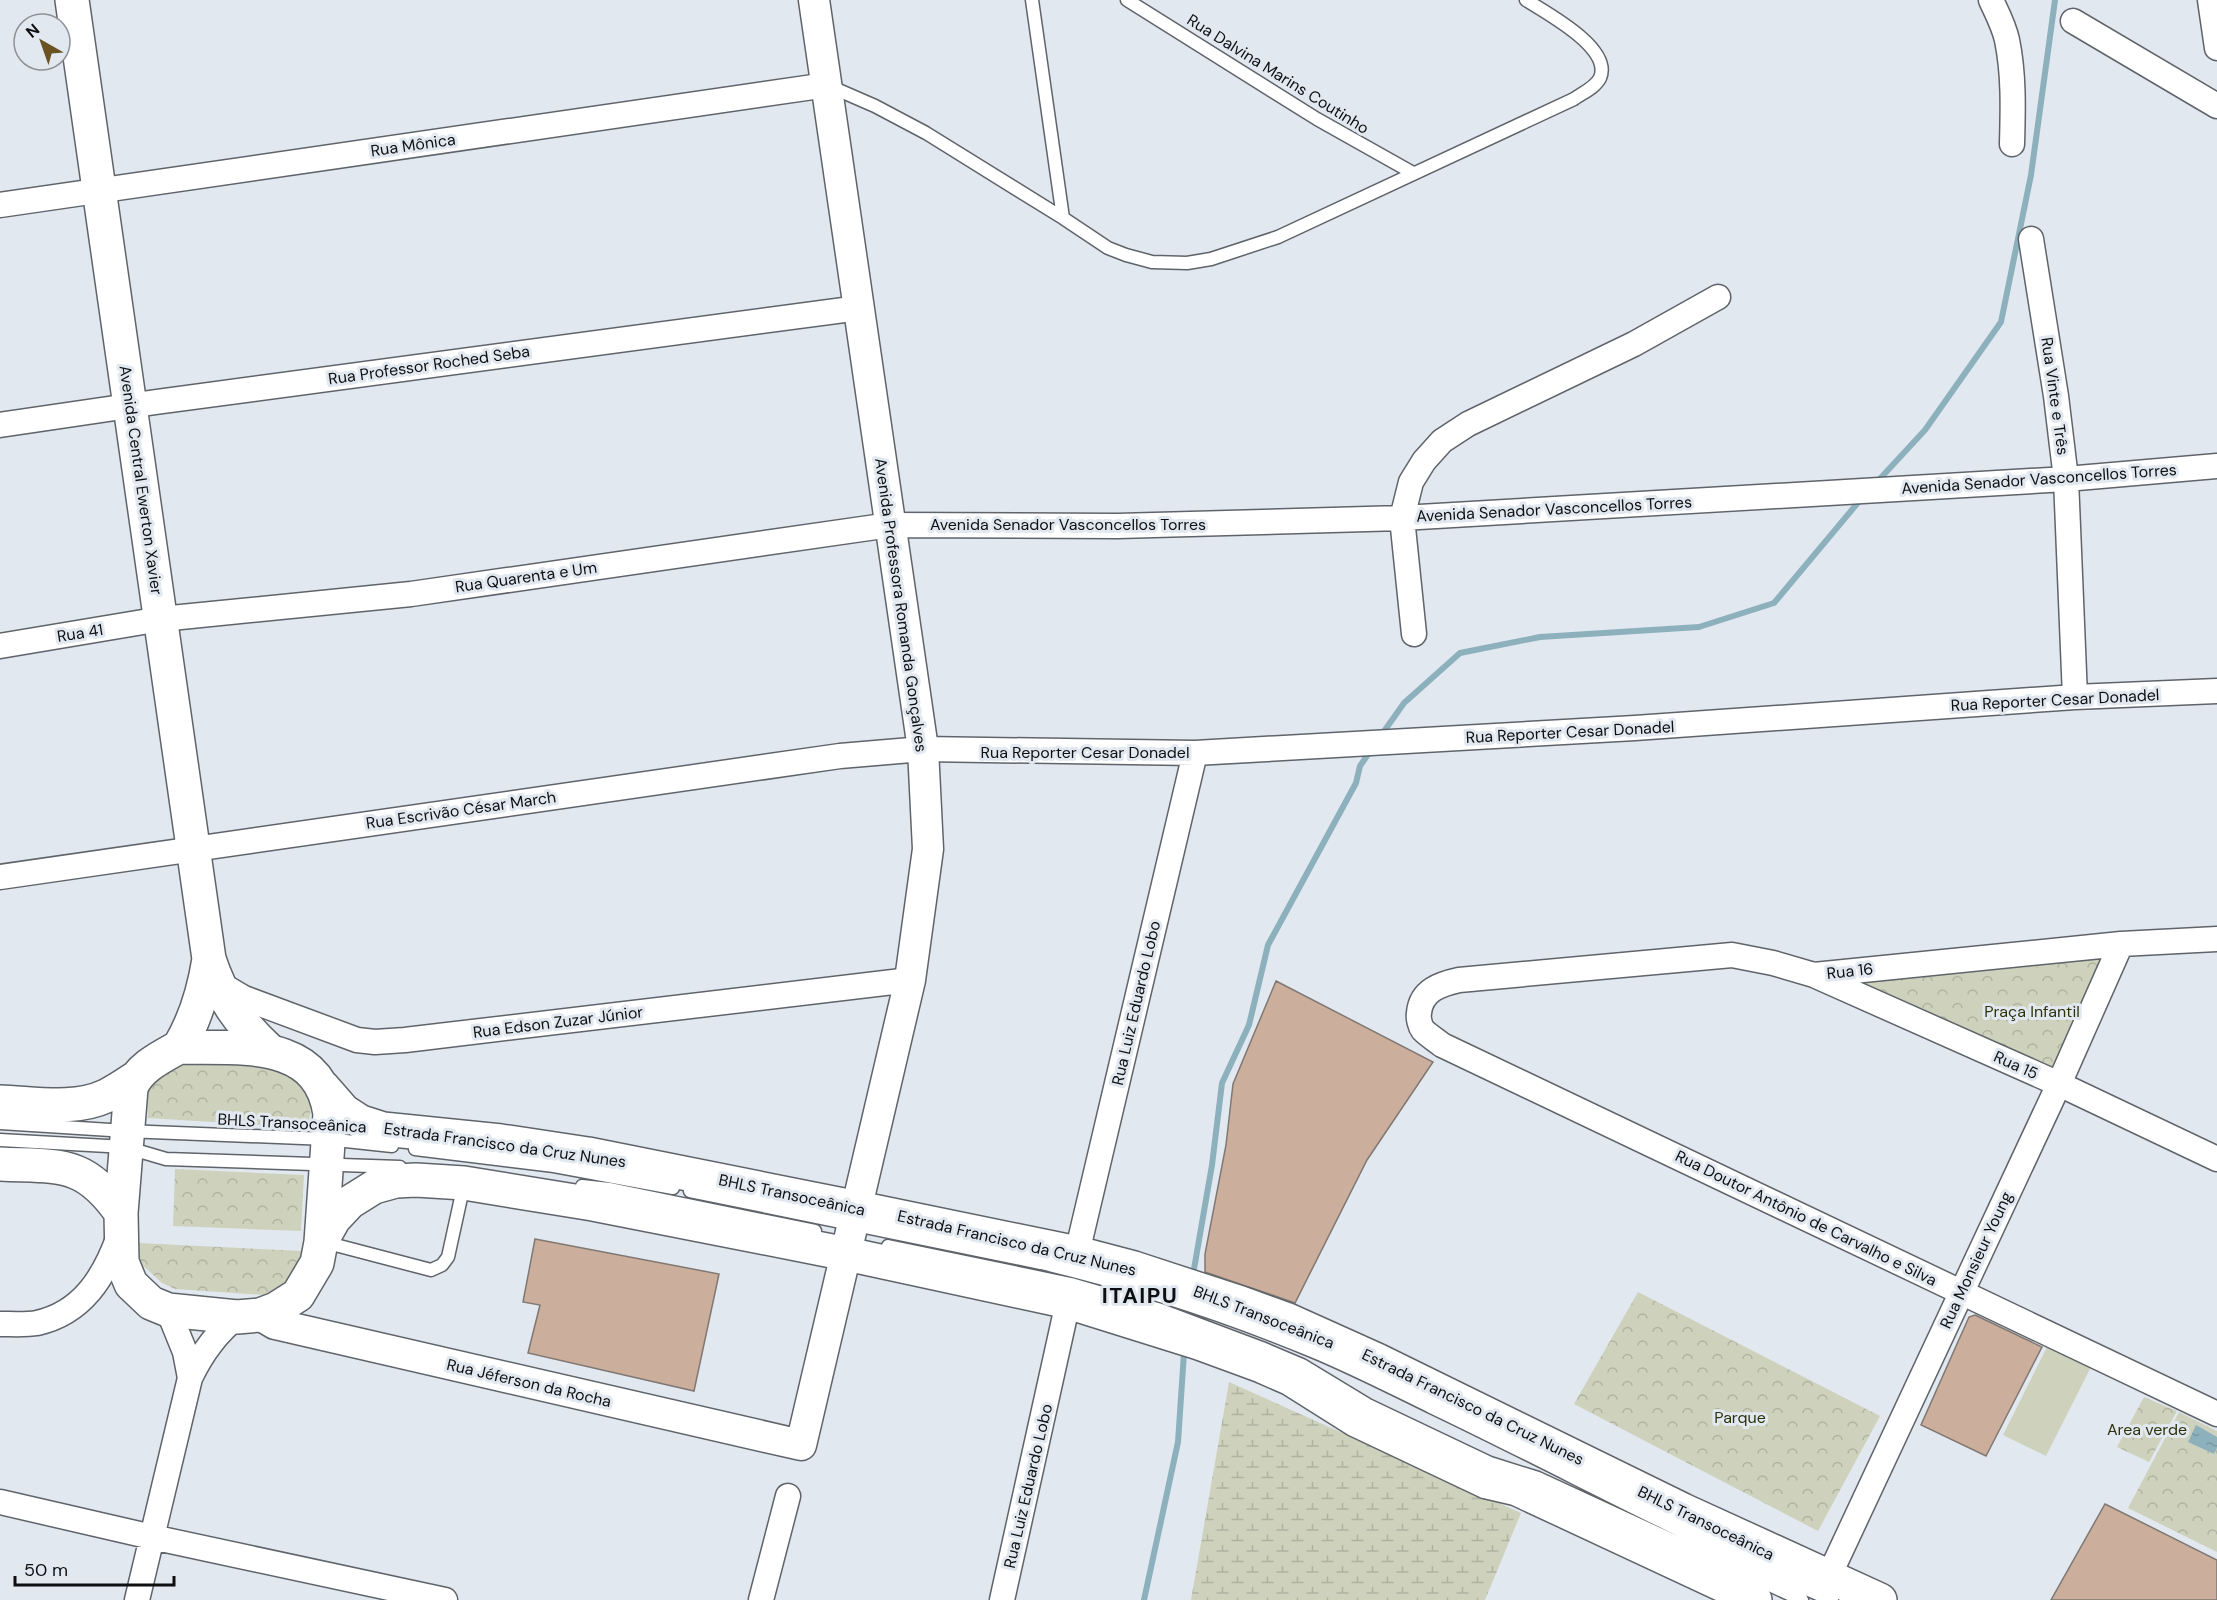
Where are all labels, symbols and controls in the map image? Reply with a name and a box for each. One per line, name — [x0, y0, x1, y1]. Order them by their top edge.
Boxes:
street label: Rua Dalvina Marins Coutinho — [1183, 9, 1373, 139]
north arrow — [12, 12, 72, 72]
text: N — [21, 19, 44, 43]
street label: Rua Mônica — [369, 129, 457, 161]
street label: Rua Vinte e Três — [2036, 336, 2074, 456]
street label: Rua Professor Roched Seba — [327, 340, 531, 390]
street label: Avenida Central Ewerton Xavier — [115, 364, 168, 596]
street label: Avenida Professora Romanda Gonçalves — [870, 456, 932, 754]
street label: Avenida Senador Vasconcellos Torres — [1901, 459, 2177, 499]
street label: Avenida Senador Vasconcellos Torres — [1416, 491, 1692, 527]
street label: Avenida Senador Vasconcellos Torres — [930, 514, 1206, 535]
street label: Rua Quarenta e Um — [454, 557, 598, 597]
street label: Rua 41 — [55, 619, 105, 647]
street label: Rua Reporter Cesar Donadel — [1950, 684, 2160, 716]
street label: Rua Reporter Cesar Donadel — [1465, 716, 1675, 748]
street label: Rua Reporter Cesar Donadel — [980, 742, 1190, 763]
street label: Rua Escrivão César March — [365, 786, 557, 834]
street label: Rua Luiz Eduardo Lobo — [1107, 919, 1165, 1087]
street label: Rua 16 — [1826, 958, 1874, 984]
street label: Rua Edson Zuzar Júnior — [472, 1001, 644, 1043]
park label: Praça Infantil — [1984, 1001, 2080, 1022]
street label: Rua 15 — [1991, 1046, 2041, 1084]
street label: BHLS Transoceânica — [217, 1109, 367, 1137]
street label: Estrada Francisco da Cruz Nunes — [382, 1118, 628, 1172]
street label: Rua Doutor Antônio de Carvalho e Silva — [1672, 1145, 1940, 1291]
street label: BHLS Transoceânica — [717, 1169, 867, 1221]
street label: Rua Monsieur Young — [1935, 1188, 2017, 1332]
street label: Estrada Francisco da Cruz Nunes — [895, 1205, 1139, 1281]
street label: BHLS Transoceânica — [1191, 1280, 1337, 1354]
district label: ITAIPU — [1102, 1281, 1178, 1310]
street label: Estrada Francisco da Cruz Nunes — [1358, 1344, 1588, 1470]
street label: Rua Jéferson da Rocha — [445, 1354, 613, 1412]
street label: Rua Luiz Eduardo Lobo — [999, 1402, 1057, 1570]
park label: Parque — [1714, 1407, 1766, 1428]
park label: Area verde — [2107, 1419, 2187, 1440]
street label: BHLS Transoceânica — [1634, 1481, 1778, 1565]
scale bar — [15, 1549, 174, 1587]
text: 50 m — [24, 1558, 68, 1582]

